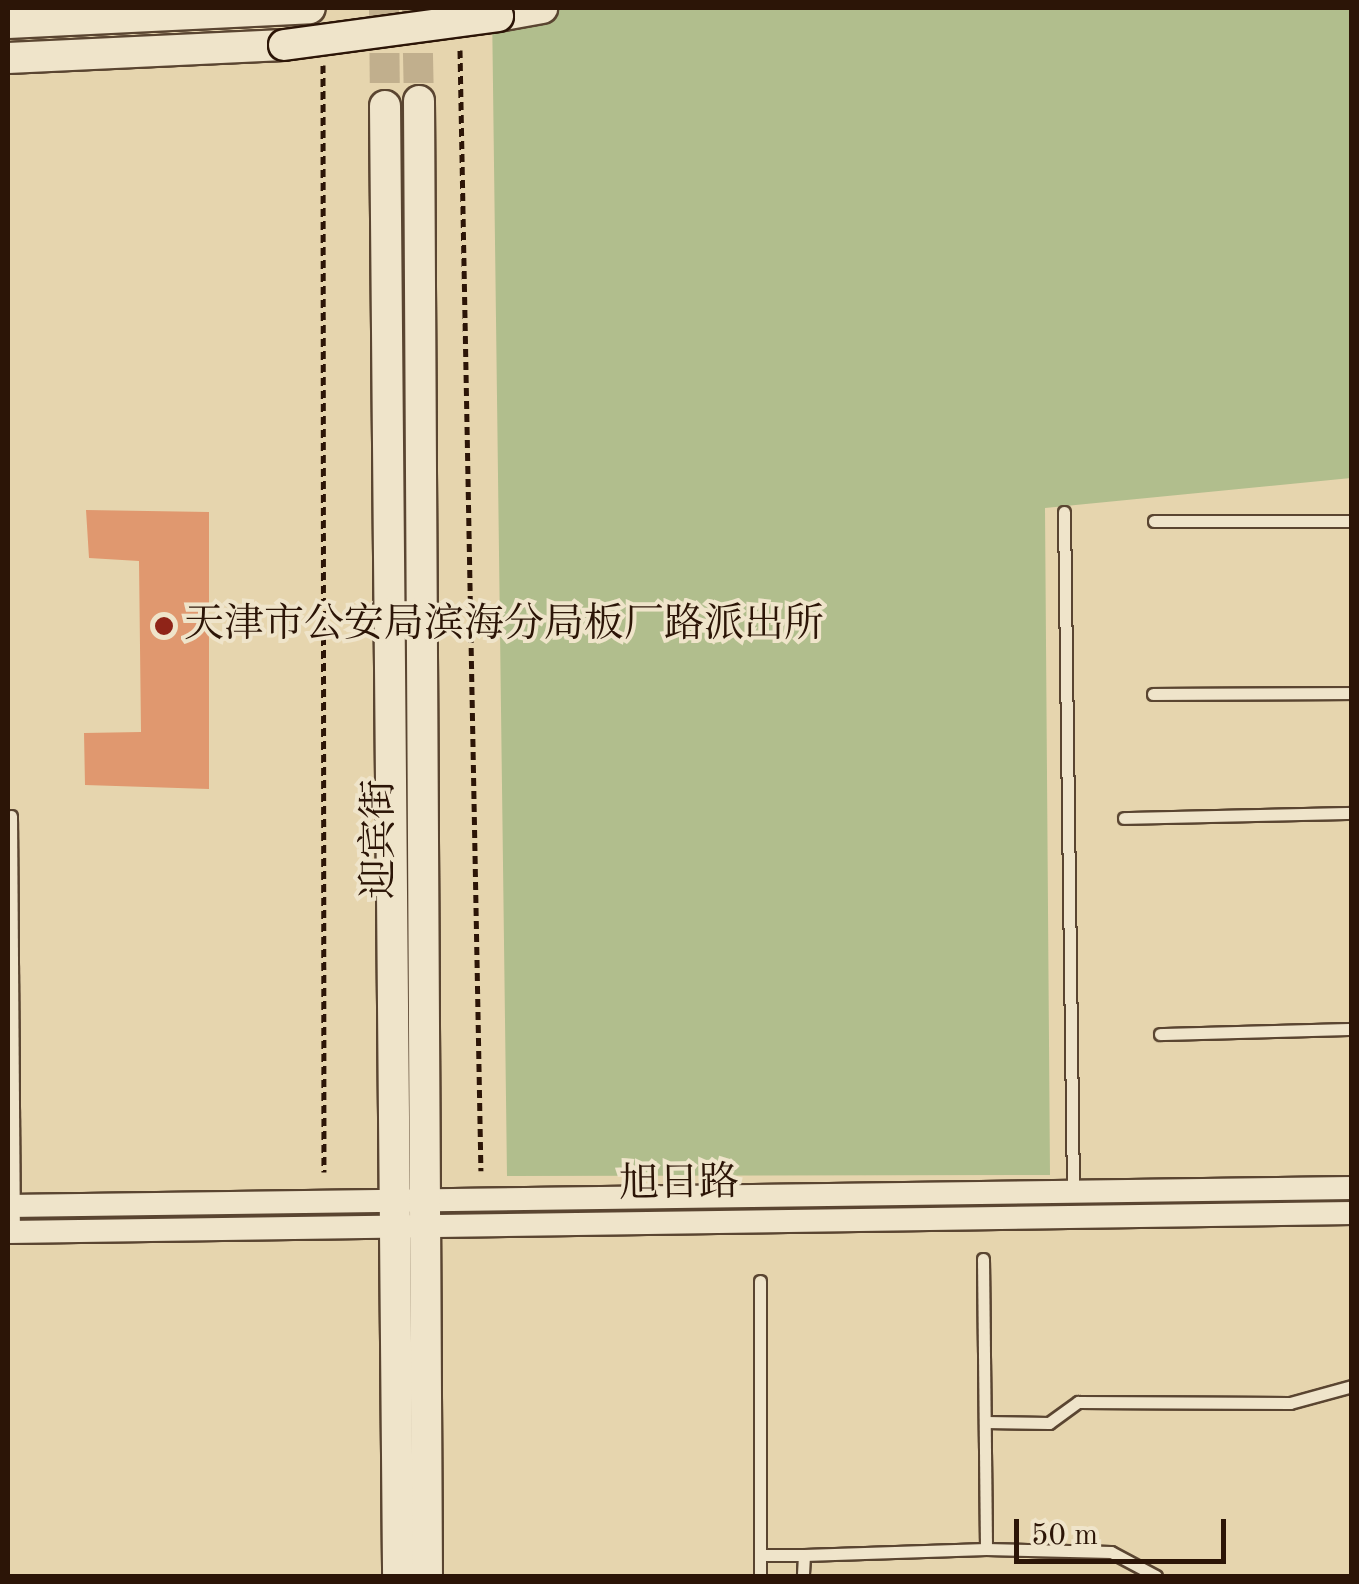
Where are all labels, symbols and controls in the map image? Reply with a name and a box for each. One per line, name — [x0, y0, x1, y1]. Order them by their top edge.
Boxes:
place label: 天津市公安局滨海分局板厂路派出所 — [184, 602, 824, 650]
marker: 天津市公安局滨海分局板厂路派出所 — [153, 615, 175, 637]
street label: 迎宾街 — [357, 779, 405, 899]
street label: 旭日路 — [619, 1160, 739, 1210]
scale bar — [1019, 1499, 1232, 1561]
text: 50 m — [1031, 1521, 1098, 1551]

